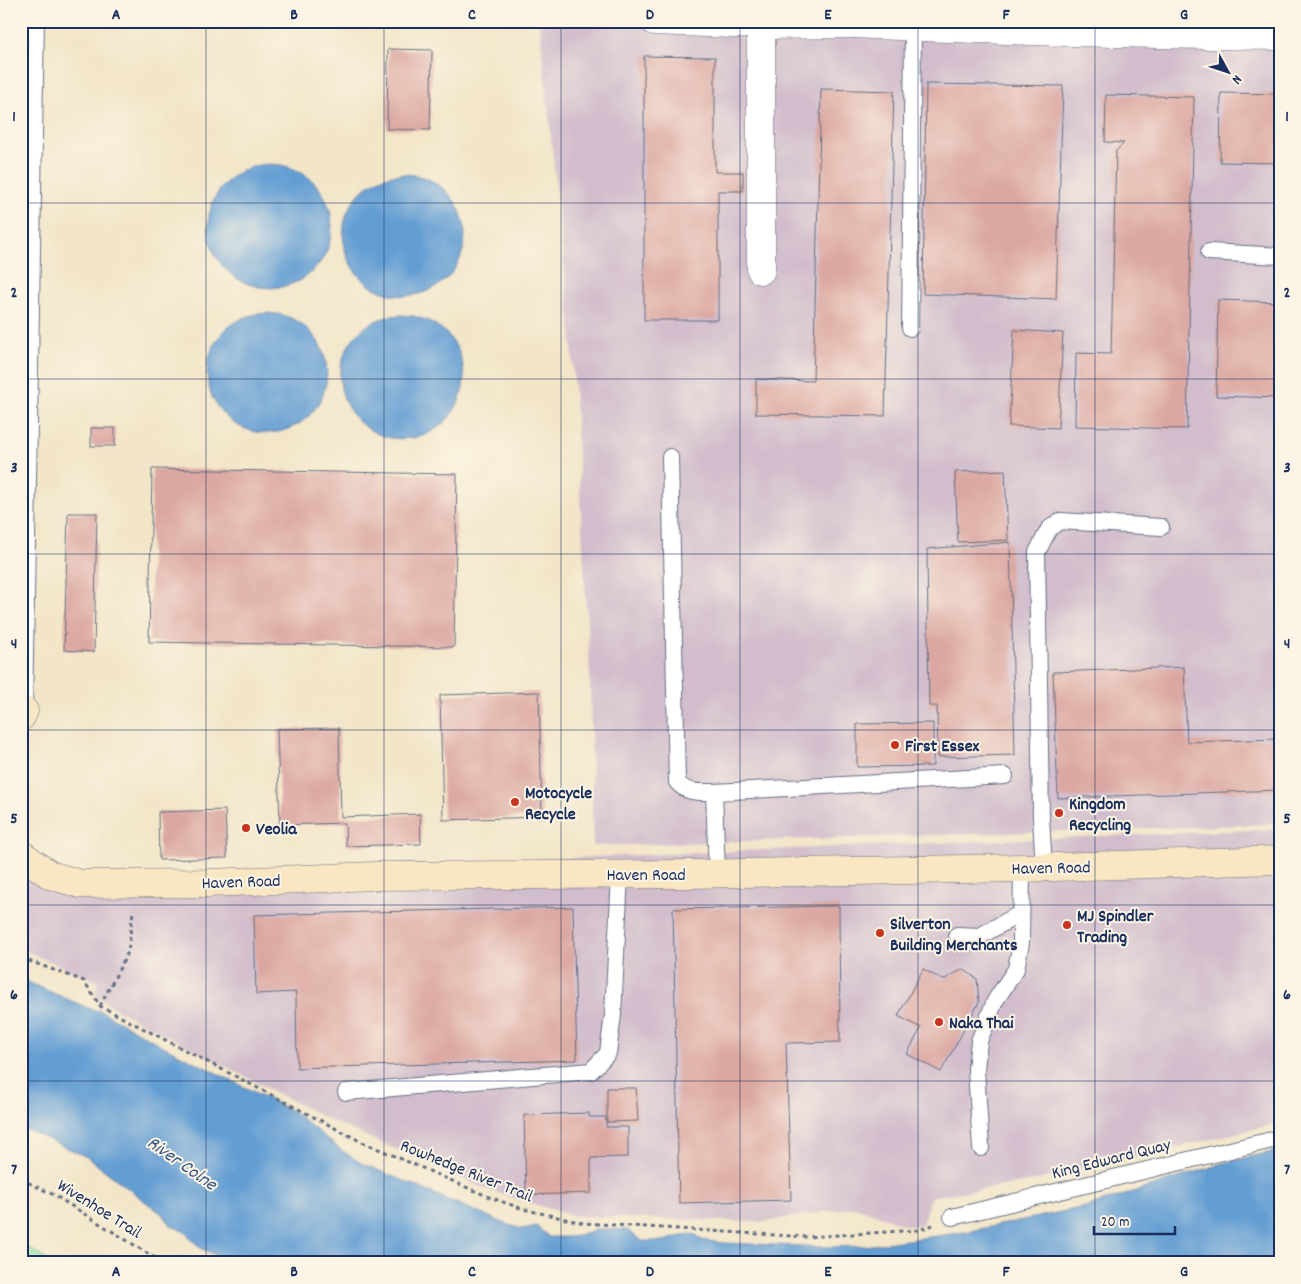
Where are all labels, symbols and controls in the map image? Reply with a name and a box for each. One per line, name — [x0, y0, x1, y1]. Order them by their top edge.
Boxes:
text: A — [112, 4, 121, 27]
text: B — [290, 4, 298, 27]
text: C — [468, 4, 476, 27]
text: D — [646, 4, 655, 27]
text: E — [824, 4, 832, 27]
text: F — [1002, 4, 1010, 27]
text: G — [1180, 4, 1188, 27]
north arrow — [1204, 48, 1254, 98]
text: N — [1226, 70, 1246, 88]
text: 1 — [12, 106, 16, 129]
text: 1 — [1285, 106, 1289, 129]
text: 2 — [11, 282, 18, 305]
text: 2 — [1284, 282, 1291, 305]
text: 3 — [10, 457, 18, 480]
text: 3 — [1283, 457, 1291, 480]
text: 4 — [11, 633, 17, 656]
text: 4 — [1284, 633, 1290, 656]
place label: First Essex — [905, 735, 980, 760]
marker: First Essex — [889, 739, 901, 751]
place label: Motocycle Recycle — [525, 782, 592, 828]
place label: Kingdom Recycling — [1069, 793, 1131, 839]
marker: Motocycle Recycle — [509, 796, 521, 808]
marker: Kingdom Recycling — [1053, 807, 1065, 819]
text: 5 — [10, 808, 18, 831]
text: 5 — [1283, 808, 1291, 831]
place label: Veolia — [256, 818, 297, 843]
marker: Veolia — [240, 822, 252, 834]
street label: Haven Road — [1011, 856, 1091, 883]
street label: Haven Road — [606, 864, 686, 889]
street label: Haven Road — [201, 870, 281, 897]
place label: MJ Spindler Trading — [1077, 905, 1154, 951]
place label: Silverton Building Merchants — [890, 913, 1018, 959]
marker: MJ Spindler Trading — [1061, 919, 1073, 931]
marker: Silverton Building Merchants — [874, 927, 886, 939]
text: 6 — [10, 984, 18, 1007]
text: 6 — [1283, 984, 1291, 1007]
place label: Naka Thai — [949, 1012, 1014, 1037]
marker: Naka Thai — [933, 1016, 945, 1028]
water label: River Colne — [141, 1131, 223, 1200]
street label: King Edward Quay — [1049, 1133, 1174, 1187]
street label: Rowhedge River Trail — [396, 1134, 537, 1211]
text: 7 — [11, 1159, 17, 1182]
text: 7 — [1284, 1159, 1290, 1182]
street label: Wivenhoe Trail — [52, 1174, 146, 1246]
scale bar — [1094, 1204, 1175, 1236]
text: 20 m — [1101, 1212, 1129, 1234]
text: A — [112, 1261, 121, 1284]
text: B — [290, 1261, 298, 1284]
text: C — [468, 1261, 476, 1284]
text: D — [646, 1261, 655, 1284]
text: E — [824, 1261, 832, 1284]
text: F — [1002, 1261, 1010, 1284]
text: G — [1180, 1261, 1188, 1284]

